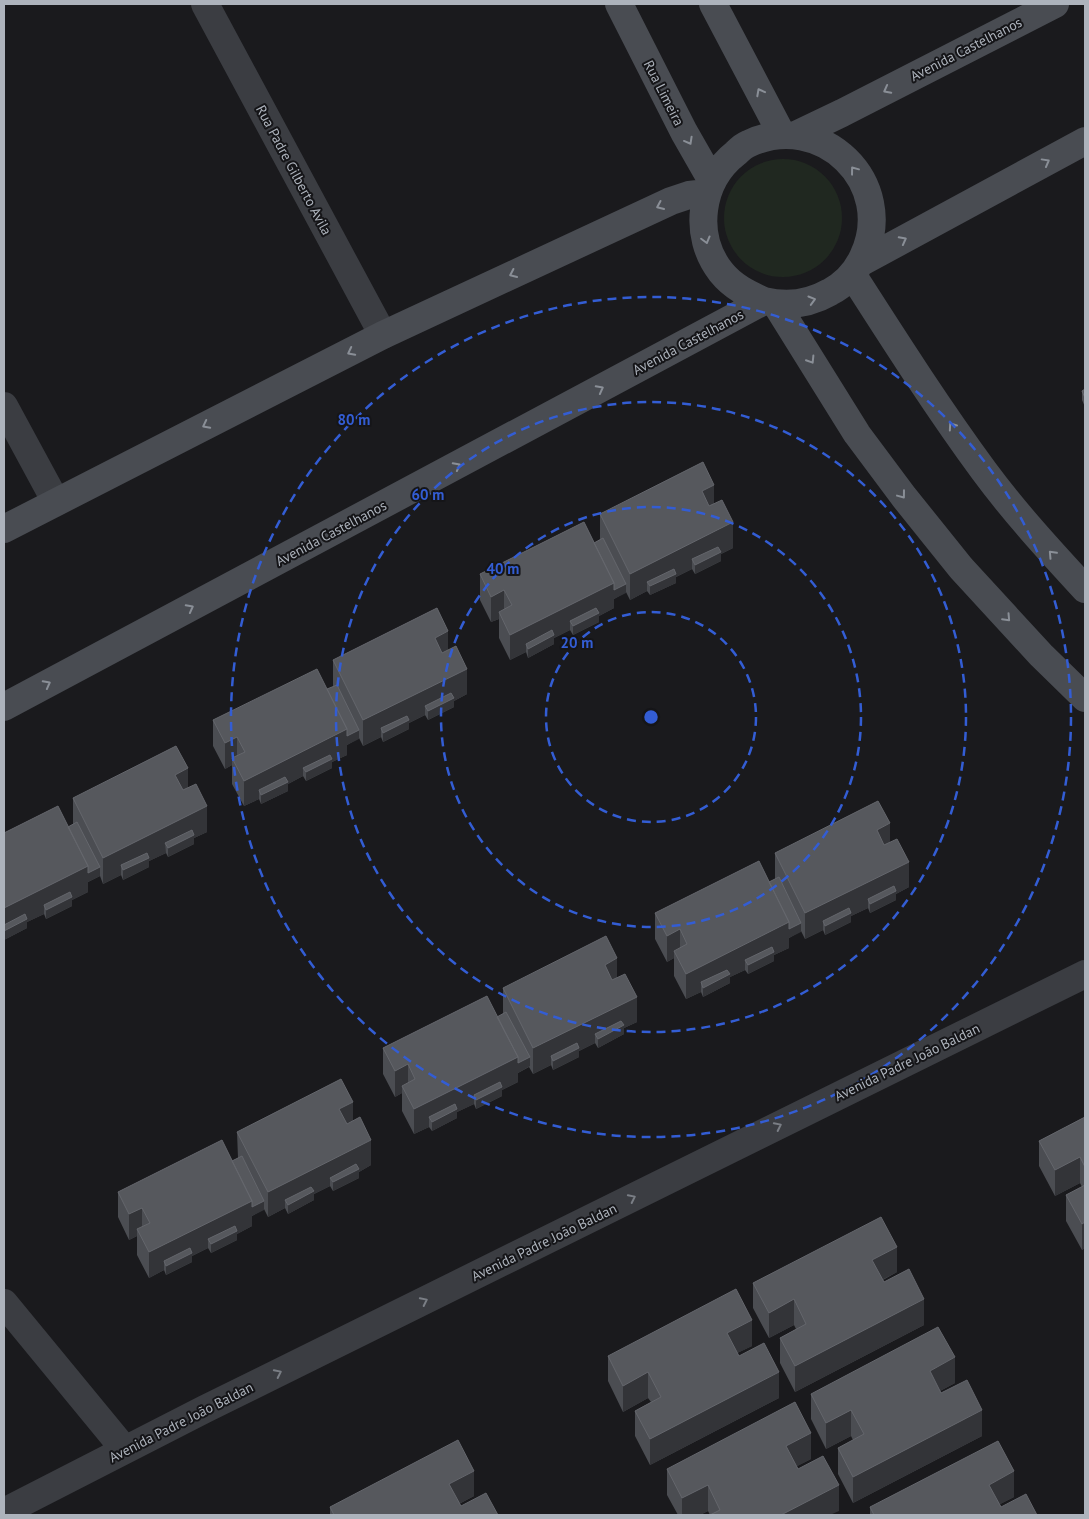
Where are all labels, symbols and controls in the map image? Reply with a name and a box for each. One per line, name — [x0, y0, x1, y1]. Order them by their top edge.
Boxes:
street label: Avenida Castelhanos — [907, 13, 1025, 85]
street label: Rua Limeira — [640, 57, 688, 129]
one-way arrow — [883, 84, 892, 94]
one-way arrow — [756, 88, 766, 97]
street label: Rua Padre Gilberto Avila — [252, 102, 336, 238]
one-way arrow — [683, 135, 693, 144]
one-way arrow — [1041, 158, 1050, 168]
one-way arrow — [851, 166, 860, 176]
one-way arrow — [656, 199, 665, 210]
one-way arrow — [700, 236, 711, 245]
one-way arrow — [898, 236, 907, 246]
one-way arrow — [509, 268, 518, 279]
one-way arrow — [808, 295, 816, 306]
street label: Avenida Castelhanos — [629, 305, 747, 379]
one-way arrow — [347, 346, 356, 356]
one-way arrow — [804, 355, 814, 364]
one-way arrow — [595, 385, 604, 395]
text: 80 m — [338, 410, 370, 429]
one-way arrow — [202, 419, 211, 429]
one-way arrow — [949, 422, 958, 432]
one-way arrow — [452, 462, 461, 472]
text: 60 m — [412, 485, 444, 504]
one-way arrow — [896, 489, 905, 499]
street label: Avenida Castelhanos — [272, 496, 390, 570]
one-way arrow — [1049, 550, 1058, 559]
text: 40 m — [487, 559, 519, 578]
one-way arrow — [185, 604, 194, 614]
one-way arrow — [1001, 613, 1010, 622]
text: 20 m — [561, 633, 593, 652]
one-way arrow — [41, 680, 50, 690]
centre of rings — [642, 708, 660, 726]
street label: Avenida Padre João Baldan — [831, 1019, 983, 1105]
one-way arrow — [773, 1122, 782, 1132]
one-way arrow — [627, 1194, 636, 1204]
street label: Avenida Padre João Baldan — [468, 1199, 620, 1285]
one-way arrow — [419, 1297, 428, 1307]
one-way arrow — [273, 1369, 282, 1379]
street label: Avenida Padre João Baldan — [106, 1378, 256, 1466]

